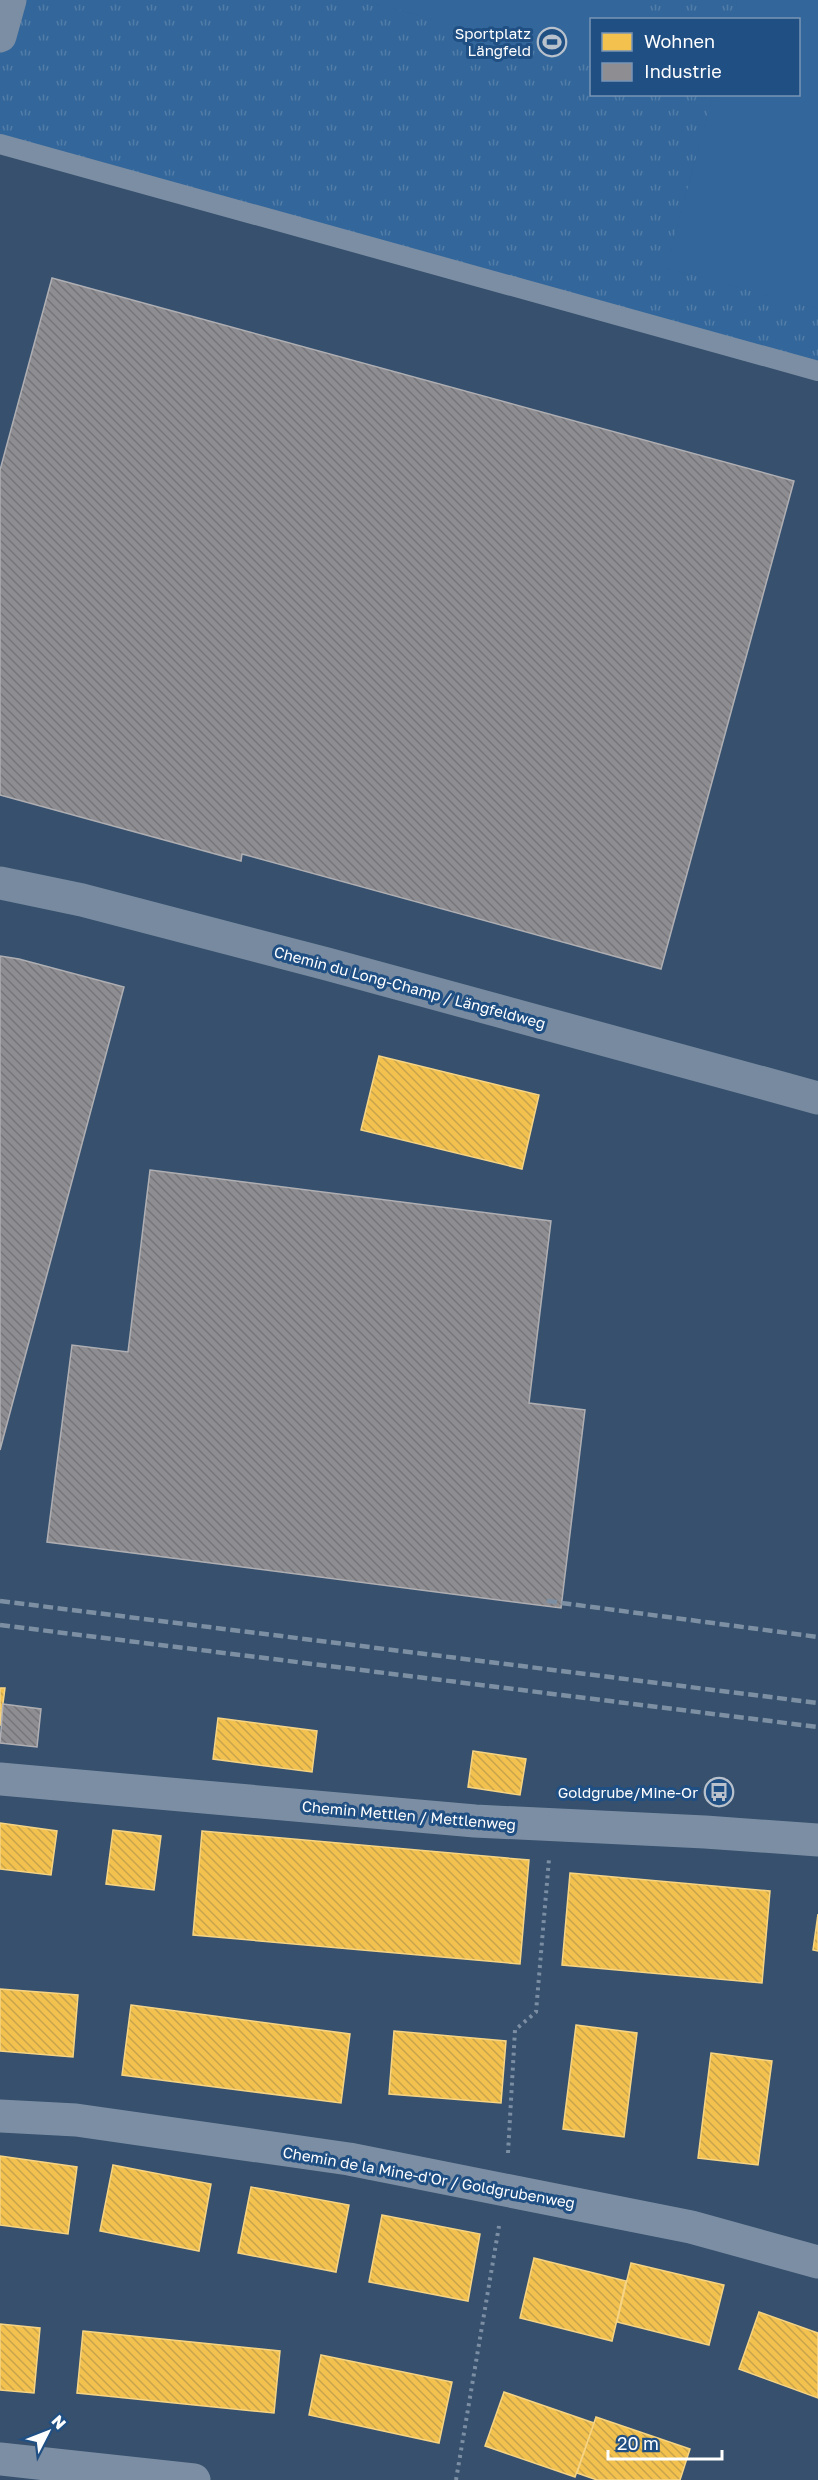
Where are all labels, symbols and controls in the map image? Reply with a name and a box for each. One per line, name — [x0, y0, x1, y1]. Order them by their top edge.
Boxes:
legend — [590, 18, 800, 96]
place label: Sportplatz Längfeld — [455, 24, 531, 59]
sports icon: Sportplatz Längfeld — [536, 26, 568, 58]
text: Wohnen — [644, 30, 715, 52]
text: Industrie — [644, 60, 722, 82]
street label: Chemin du Long-Champ / Längfeldweg — [272, 942, 548, 1032]
bus stop icon: Goldgrube/Mine-Or — [703, 1776, 735, 1808]
place label: Goldgrube/Mine-Or — [558, 1783, 698, 1801]
street label: Chemin Mettlen / Mettlenweg — [301, 1797, 517, 1833]
street label: Chemin de la Mine-d'Or / Goldgrubenweg — [282, 2142, 576, 2212]
north arrow — [18, 2402, 78, 2462]
text: N — [48, 2411, 71, 2433]
scale bar — [608, 2423, 722, 2461]
text: 20 m — [617, 2432, 659, 2454]

